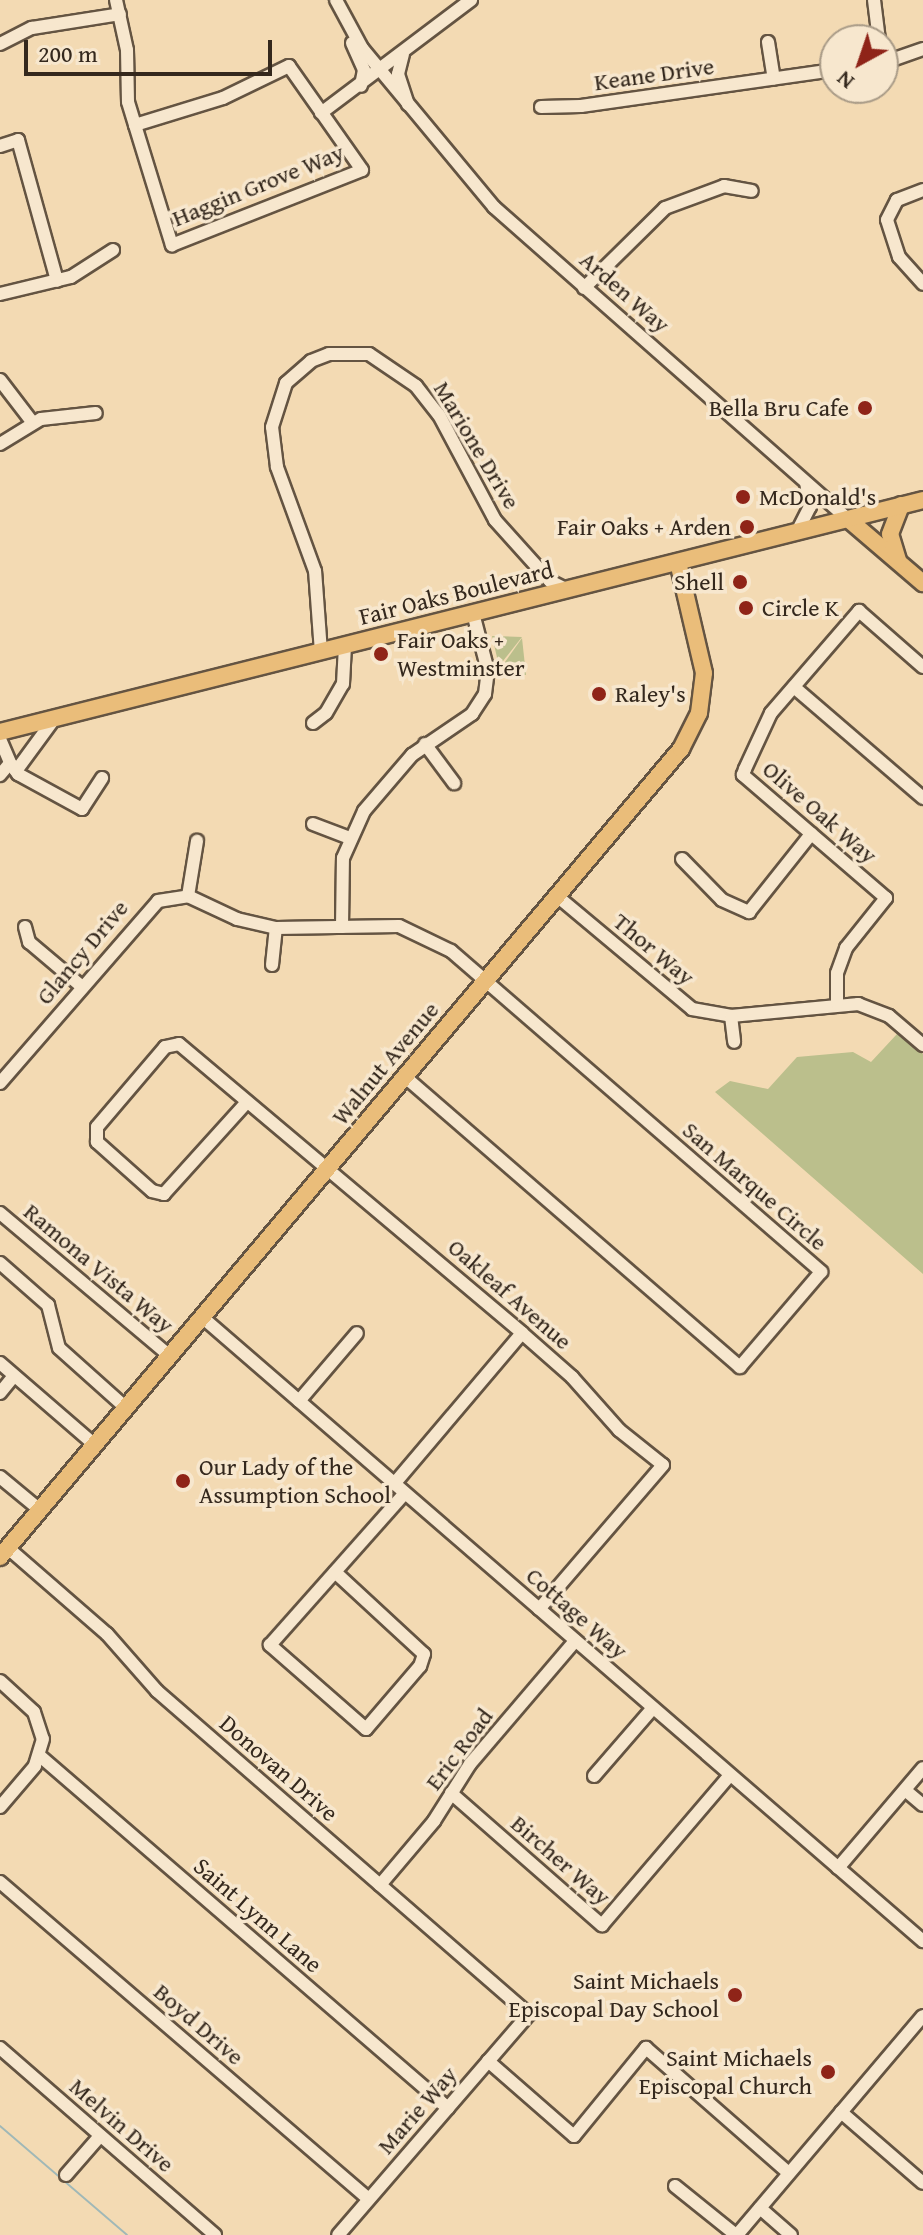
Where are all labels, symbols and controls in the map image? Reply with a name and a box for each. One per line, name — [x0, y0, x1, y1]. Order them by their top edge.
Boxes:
scale bar — [28, 24, 276, 74]
north arrow — [819, 24, 899, 104]
text: 200 m — [38, 36, 98, 71]
street label: Keane Drive — [592, 51, 716, 97]
text: N — [829, 64, 861, 98]
street label: Haggin Grove Way — [168, 137, 348, 233]
street label: Arden Way — [574, 245, 676, 339]
street label: Marione Drive — [428, 376, 526, 514]
place label: Bella Bru Cafe — [709, 394, 849, 422]
marker: Bella Bru Cafe — [856, 399, 874, 417]
place label: McDonald's — [759, 483, 876, 511]
marker: McDonald's — [734, 488, 752, 506]
place label: Fair Oaks + Arden — [557, 513, 731, 541]
marker: Fair Oaks + Arden — [738, 518, 756, 536]
street label: Fair Oaks Boulevard — [356, 555, 556, 631]
place label: Shell — [674, 568, 724, 596]
marker: Shell — [731, 573, 749, 591]
place label: Circle K — [762, 594, 839, 622]
marker: Circle K — [737, 599, 755, 617]
place label: Fair Oaks + Westminster — [397, 626, 525, 682]
marker: Fair Oaks + Westminster — [372, 645, 390, 663]
place label: Raley's — [615, 680, 686, 708]
marker: Raley's — [590, 685, 608, 703]
street label: Olive Oak Way — [757, 755, 883, 869]
street label: Glancy Drive — [30, 894, 134, 1010]
street label: Thor Way — [608, 907, 700, 991]
street label: Walnut Avenue — [325, 996, 445, 1130]
street label: San Marque Circle — [677, 1115, 833, 1257]
street label: Ramona Vista Way — [18, 1197, 180, 1339]
street label: Oakleaf Avenue — [442, 1233, 578, 1355]
place label: Our Lady of the Assumption School — [199, 1453, 391, 1509]
marker: Our Lady of the Assumption School — [174, 1472, 192, 1490]
street label: Cottage Way — [520, 1561, 634, 1665]
street label: Eric Road — [419, 1702, 499, 1796]
street label: Donovan Drive — [214, 1709, 344, 1827]
street label: Bircher Way — [505, 1809, 617, 1911]
street label: Saint Lynn Lane — [188, 1851, 328, 1979]
place label: Saint Michaels Episcopal Day School — [509, 1967, 719, 2023]
street label: Boyd Drive — [148, 1977, 250, 2071]
marker: Saint Michaels Episcopal Day School — [726, 1986, 744, 2004]
place label: Saint Michaels Episcopal Church — [639, 2044, 812, 2100]
street label: Marie Way — [371, 2060, 463, 2160]
marker: Saint Michaels Episcopal Church — [819, 2063, 837, 2081]
street label: Melvin Drive — [64, 2072, 180, 2178]

